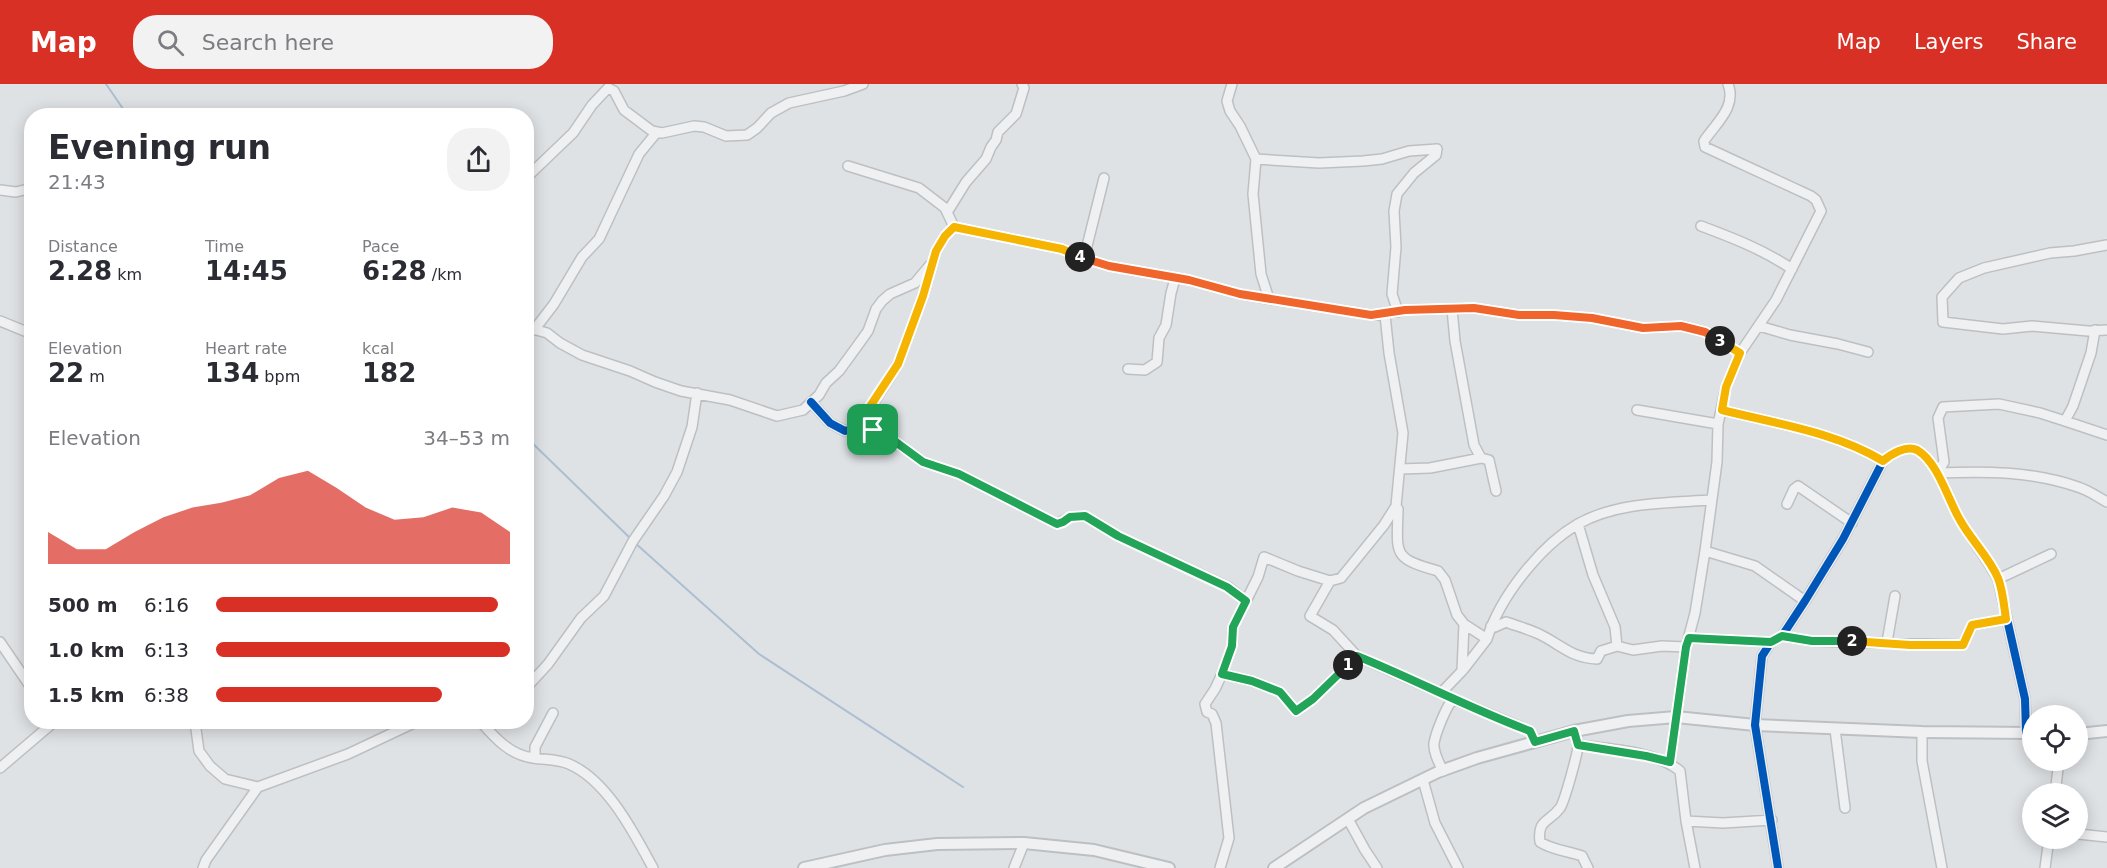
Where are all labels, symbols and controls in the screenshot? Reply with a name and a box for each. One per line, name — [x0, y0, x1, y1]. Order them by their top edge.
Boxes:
search box — [133, 15, 553, 69]
text: Map — [30, 26, 97, 59]
icon: search — [154, 26, 187, 59]
text: Search here — [202, 30, 334, 55]
text: Map — [1837, 30, 1881, 54]
text: Layers — [1914, 30, 1983, 54]
text: Share — [2016, 30, 2077, 54]
text: Evening run — [48, 128, 271, 167]
button: share — [447, 128, 510, 191]
text: 21:43 — [48, 170, 106, 194]
text: Distance — [48, 237, 118, 256]
text: Time — [205, 237, 244, 256]
text: Pace — [362, 237, 399, 256]
pin: 4 — [1065, 242, 1095, 272]
text: 4 — [1074, 247, 1086, 266]
text: 2.28 — [48, 256, 112, 286]
text: 14:45 — [205, 256, 288, 286]
text: 6:28 — [362, 256, 427, 286]
text: km — [112, 265, 142, 284]
text: /km — [427, 265, 462, 284]
pin: 3 — [1705, 326, 1735, 356]
text: 3 — [1714, 331, 1726, 350]
text: Elevation — [48, 339, 122, 358]
text: Heart rate — [205, 339, 287, 358]
text: kcal — [362, 339, 394, 358]
text: 22 — [48, 358, 84, 388]
text: 134 — [205, 358, 259, 388]
text: 182 — [362, 358, 416, 388]
text: m — [84, 367, 105, 386]
text: bpm — [259, 367, 300, 386]
pin — [847, 404, 898, 455]
icon: arrive — [856, 413, 889, 446]
text: Elevation — [48, 426, 141, 450]
text: 34–53 m — [423, 426, 510, 450]
text: 500 m — [48, 593, 118, 617]
text: 6:16 — [144, 593, 189, 617]
pin: 2 — [1837, 626, 1867, 656]
text: 2 — [1846, 631, 1858, 650]
text: 1.0 km — [48, 638, 125, 662]
text: 6:13 — [144, 638, 189, 662]
pin: 1 — [1333, 650, 1363, 680]
text: 1 — [1342, 655, 1354, 674]
text: 1.5 km — [48, 683, 125, 707]
text: 6:38 — [144, 683, 189, 707]
map controls — [2022, 705, 2088, 849]
button: locate — [2022, 705, 2088, 771]
button: layers — [2022, 783, 2088, 849]

